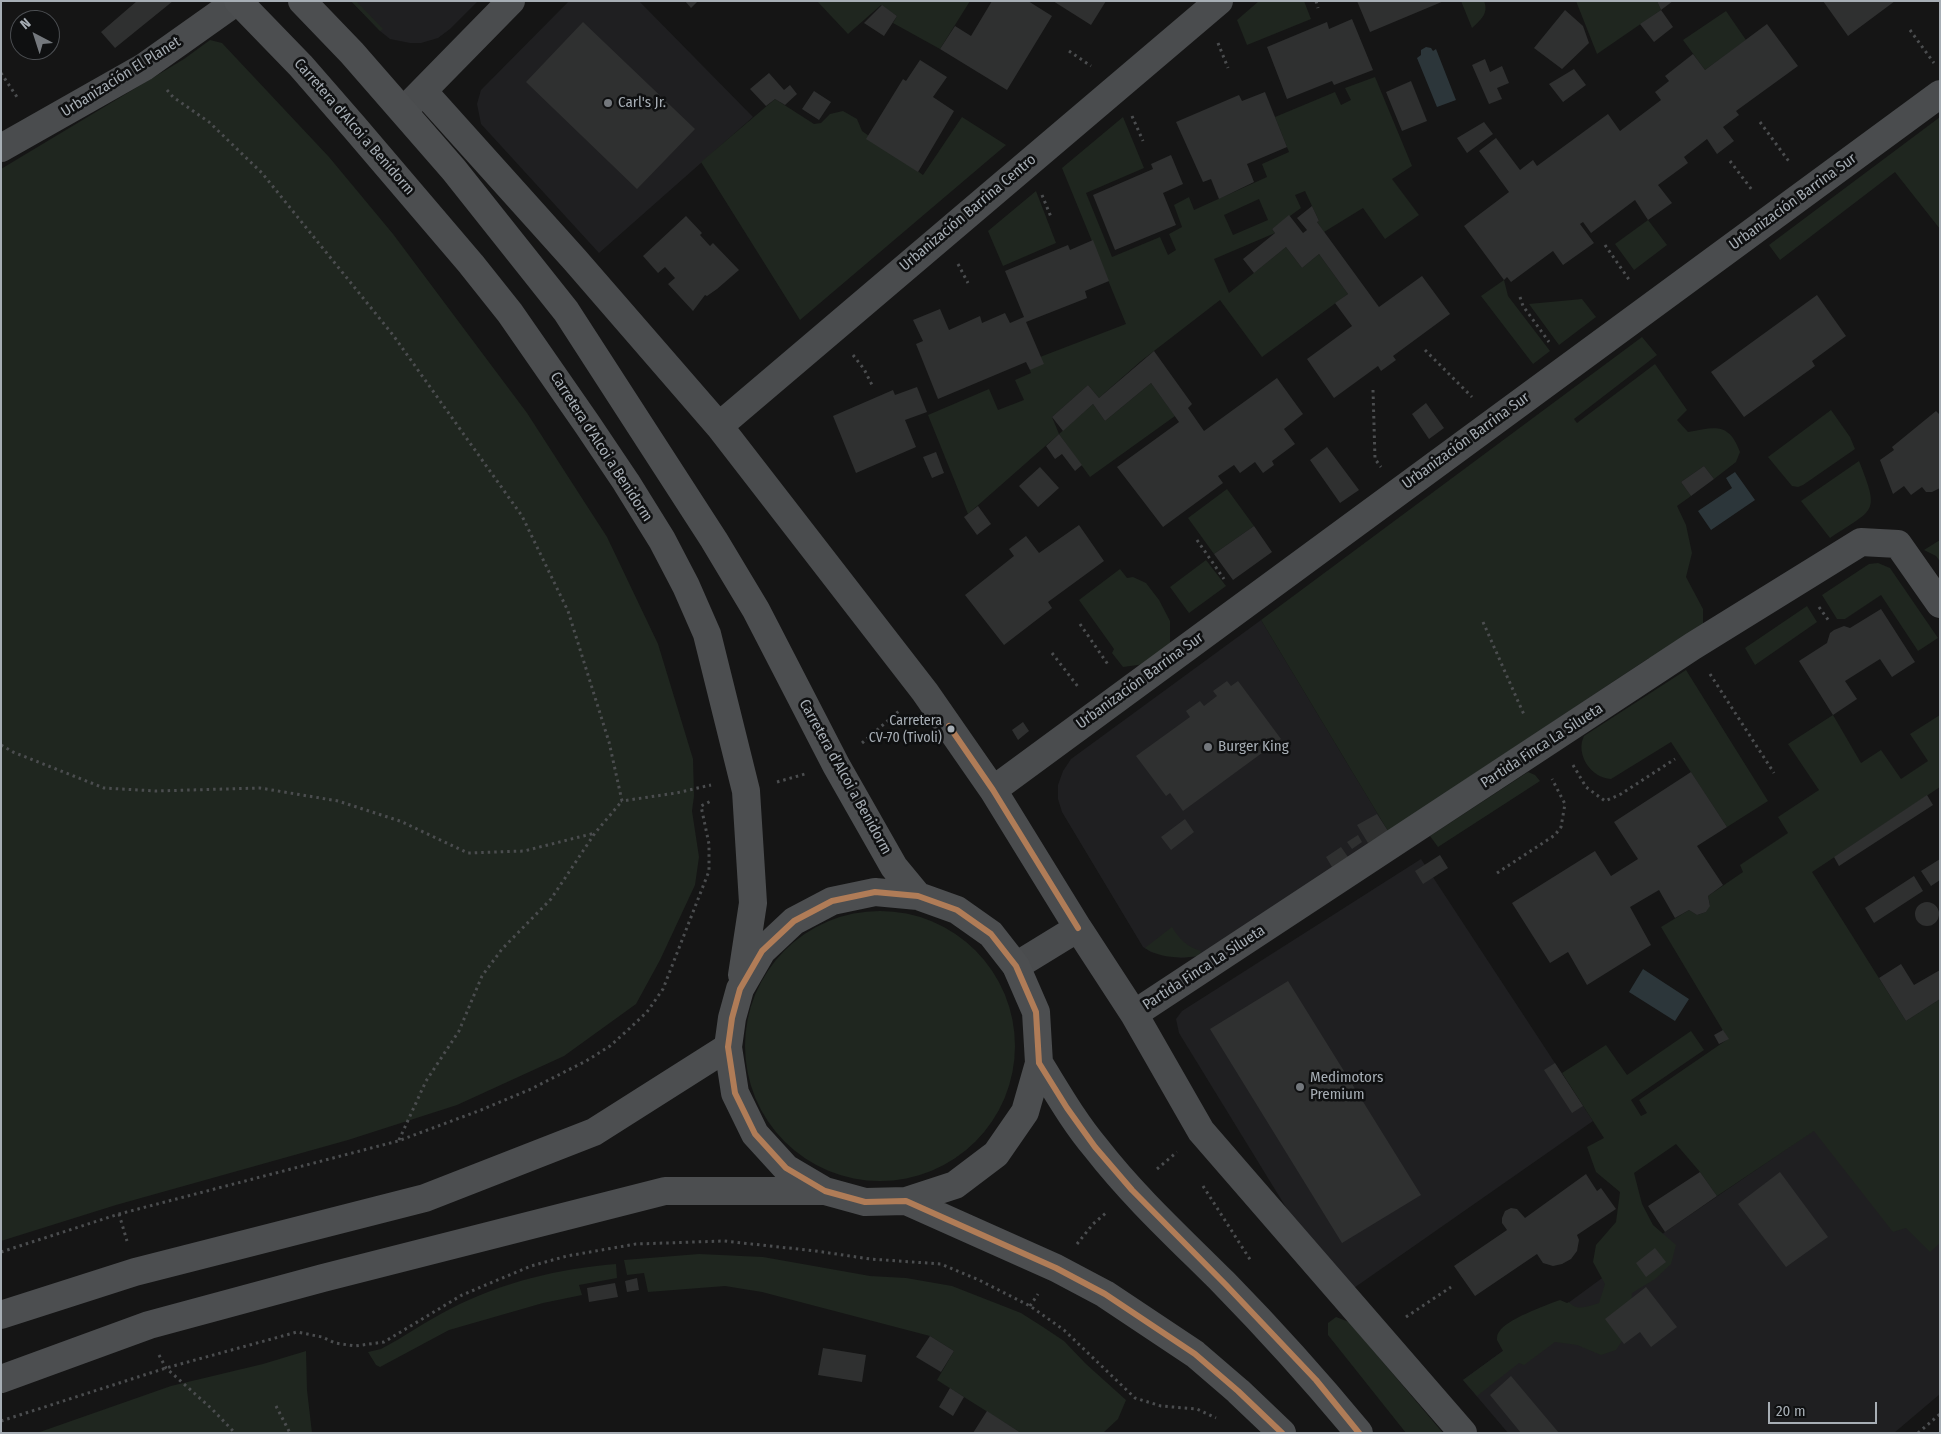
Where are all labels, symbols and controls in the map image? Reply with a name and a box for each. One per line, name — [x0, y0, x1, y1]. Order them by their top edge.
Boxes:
north arrow — [10, 10, 60, 60]
text: N — [17, 15, 34, 33]
street label: Urbanización El Planet — [58, 33, 184, 121]
street label: Carretera d'Alcoi a Benidorm — [290, 55, 418, 199]
place label: Carl's Jr. — [618, 94, 666, 112]
marker: Carl's Jr. — [602, 97, 614, 109]
street label: Urbanización Barrina Sur — [1726, 150, 1860, 254]
street label: Urbanización Barrina Centro — [896, 151, 1040, 275]
street label: Carretera d'Alcoi a Benidorm — [546, 369, 656, 525]
street label: Urbanización Barrina Sur — [1399, 389, 1533, 493]
street label: Urbanización Barrina Sur — [1073, 629, 1207, 733]
street label: Carretera d'Alcoi a Benidorm — [795, 696, 895, 858]
street label: Partida Finca La Silueta — [1477, 700, 1607, 792]
place label: Carretera CV-70 (Tivoli) — [869, 713, 942, 746]
marker: Carretera CV-70 (Tivoli) — [946, 724, 956, 734]
place label: Burger King — [1218, 738, 1289, 756]
marker: Burger King — [1202, 741, 1214, 753]
street label: Partida Finca La Silueta — [1139, 922, 1269, 1014]
place label: Medimotors Premium — [1310, 1069, 1383, 1104]
marker: Medimotors Premium — [1294, 1081, 1306, 1093]
scale bar — [1771, 1392, 1880, 1424]
text: 20 m — [1776, 1402, 1806, 1420]

